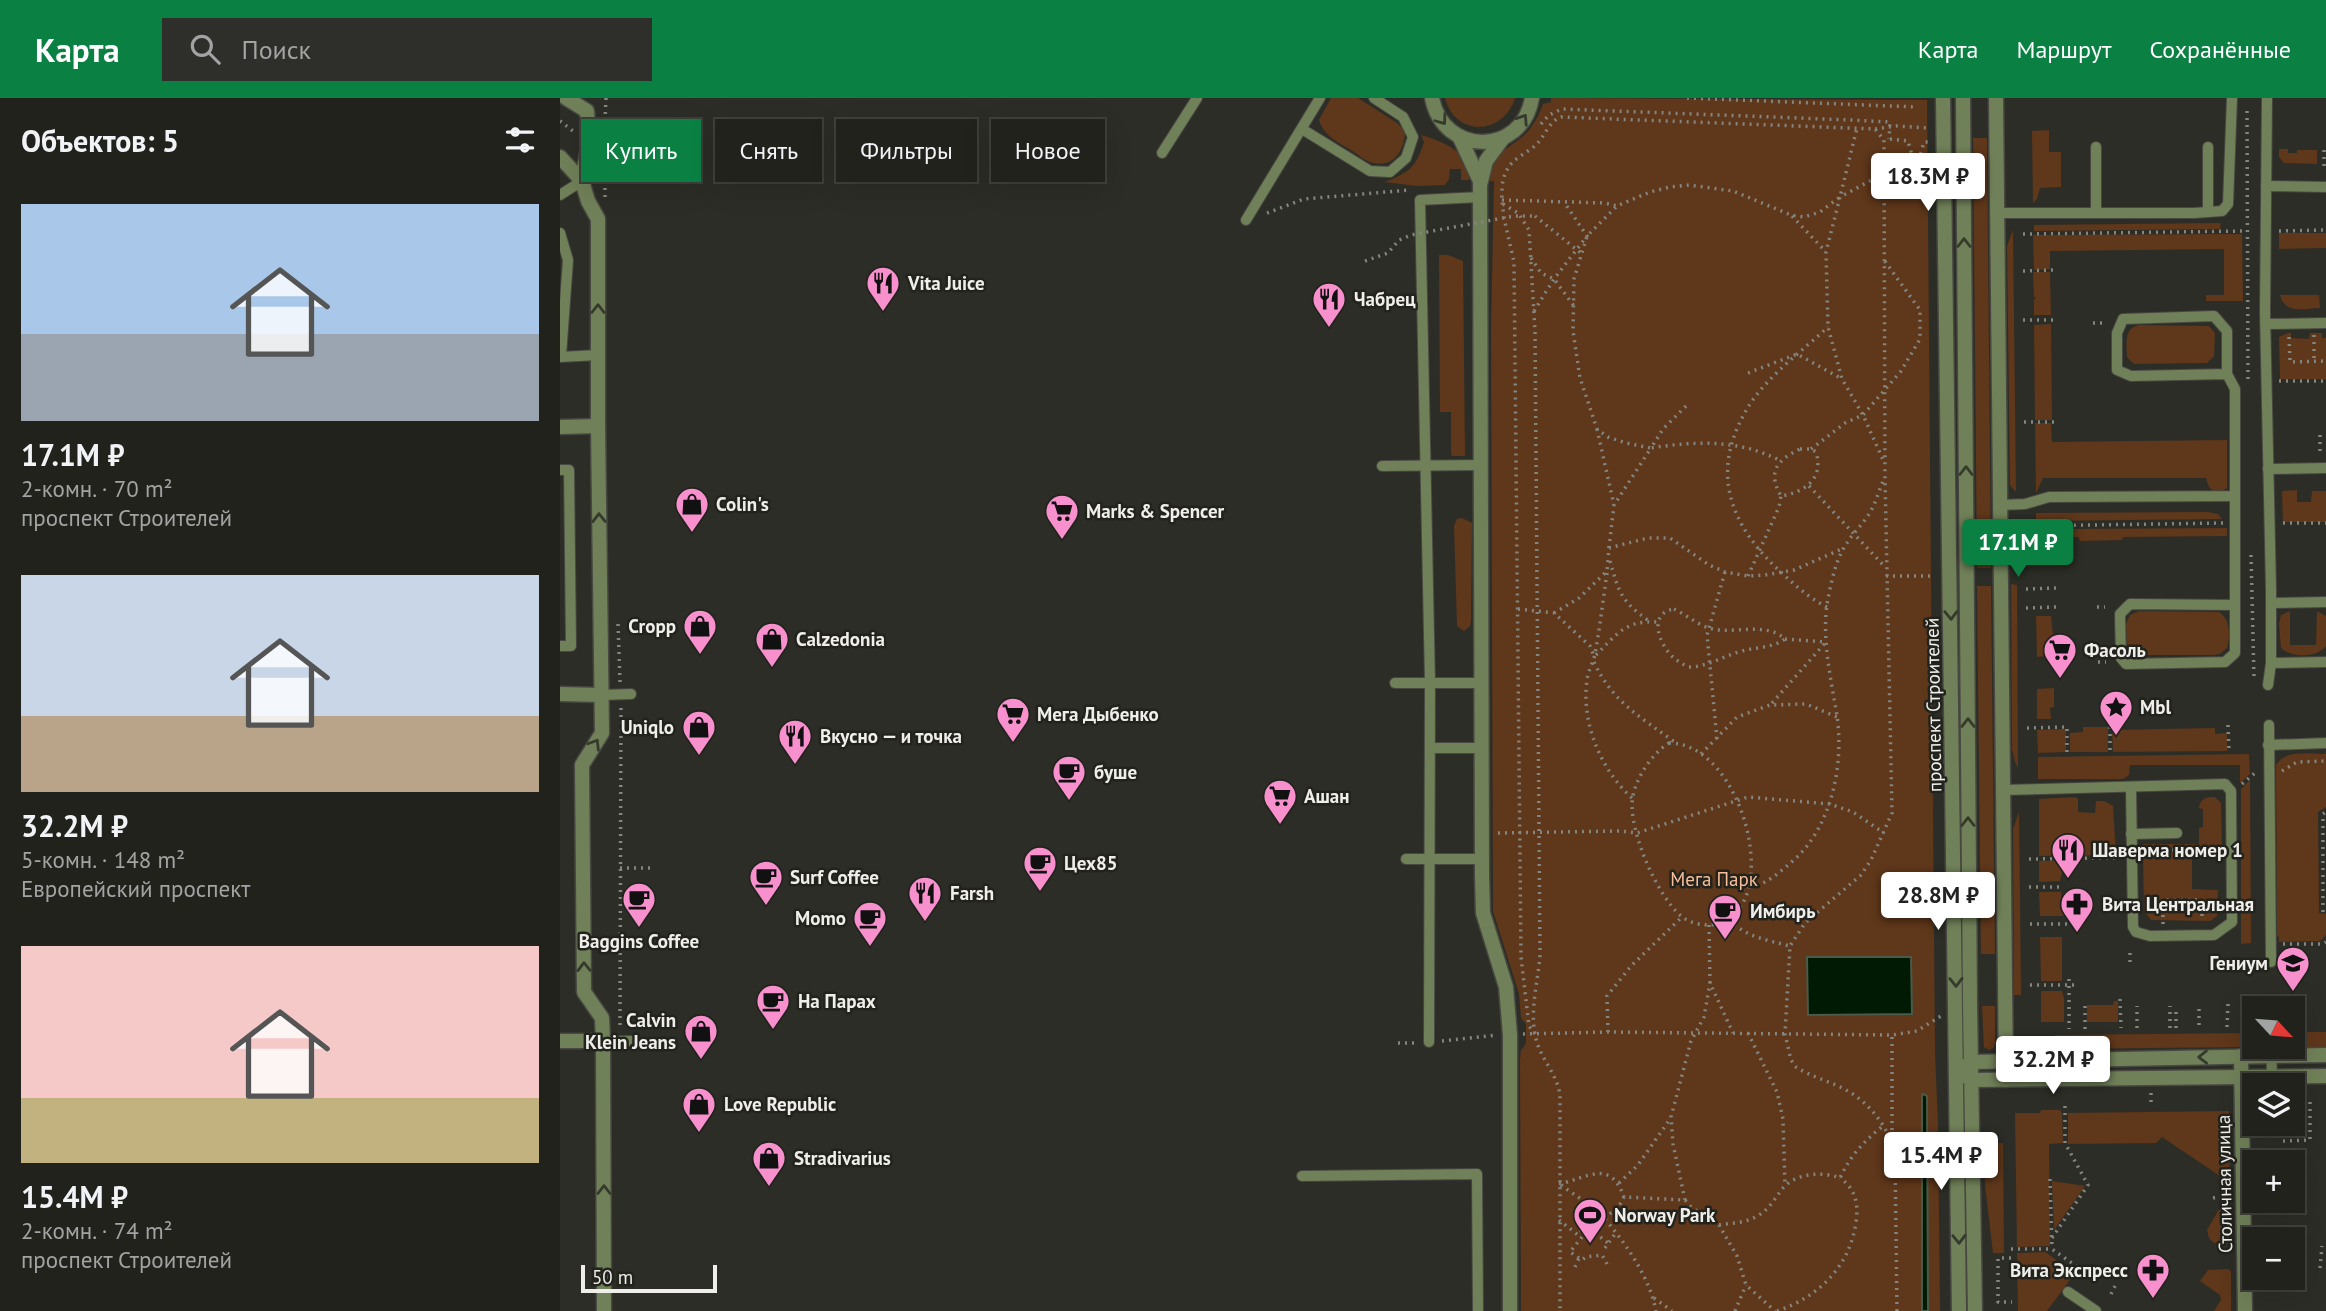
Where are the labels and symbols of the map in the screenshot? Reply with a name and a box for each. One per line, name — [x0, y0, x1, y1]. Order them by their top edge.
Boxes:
one-way arrow — [1434, 113, 1446, 125]
one-way arrow — [1514, 114, 1527, 127]
pin: 18.3M ₽ — [1863, 153, 1993, 213]
one-way arrow — [1956, 237, 1972, 248]
restaurant icon: Vita Juice — [864, 264, 902, 313]
place label: Vita Juice — [907, 271, 985, 295]
restaurant icon: Чабрец — [1310, 280, 1348, 329]
place label: Чабрец — [1354, 287, 1416, 311]
one-way arrow — [590, 303, 606, 314]
one-way arrow — [1958, 465, 1974, 475]
shop icon: Colin's — [673, 485, 711, 534]
place label: Colin's — [716, 492, 769, 516]
supermarket icon: Marks & Spencer — [1043, 492, 1081, 541]
place label: Marks & Spencer — [1086, 499, 1225, 523]
one-way arrow — [591, 512, 607, 523]
pin: 17.1M ₽ — [1953, 519, 2083, 579]
shop icon: Cropp — [681, 607, 719, 656]
one-way arrow — [1943, 610, 1958, 621]
place label: Cropp — [628, 614, 676, 638]
street label: проспект Строителей — [1919, 618, 1947, 792]
shop icon: Calzedonia — [753, 620, 791, 669]
place label: Calzedonia — [796, 627, 885, 651]
supermarket icon: Фасоль — [2041, 631, 2079, 680]
place label: Фасоль — [2084, 638, 2146, 662]
place icon: Mbl — [2097, 688, 2135, 737]
supermarket icon: Мега Дыбенко — [994, 695, 1032, 744]
place label: Mbl — [2140, 695, 2171, 719]
place label: Мега Дыбенко — [1037, 702, 1159, 726]
shop icon: Uniqlo — [680, 708, 718, 757]
place label: Uniqlo — [621, 715, 674, 739]
restaurant icon: Вкусно — и точка — [776, 717, 814, 766]
one-way arrow — [1960, 717, 1976, 727]
place label: Вкусно — и точка — [820, 724, 962, 748]
one-way arrow — [587, 738, 600, 751]
cafe icon: буше — [1050, 753, 1088, 802]
place label: буше — [1094, 760, 1137, 784]
supermarket icon: Ашан — [1261, 777, 1299, 826]
place label: Ашан — [1304, 784, 1349, 808]
one-way arrow — [1960, 816, 1976, 827]
restaurant icon: Шаверма номер 1 — [2049, 831, 2087, 880]
place label: Шаверма номер 1 — [2092, 838, 2243, 862]
cafe icon: Цех85 — [1021, 844, 1059, 893]
place label: Цех85 — [1064, 851, 1118, 875]
cafe icon: Surf Coffee — [747, 858, 785, 907]
place label: Surf Coffee — [790, 865, 879, 889]
park label: Мега Парк — [1670, 867, 1758, 891]
pin: 28.8M ₽ — [1873, 872, 2003, 932]
restaurant icon: Farsh — [906, 874, 944, 923]
cafe icon: Baggins Coffee — [620, 880, 658, 929]
place label: Farsh — [950, 881, 994, 905]
pharmacy icon: Вита Центральная — [2058, 885, 2096, 934]
cafe icon: Имбирь — [1706, 892, 1744, 941]
place label: Вита Центральная — [2102, 892, 2254, 916]
cafe icon: Momo — [851, 899, 889, 948]
place label: Имбирь — [1750, 899, 1815, 923]
place label: Momo — [795, 906, 846, 930]
place label: Baggins Coffee — [579, 929, 699, 953]
school or university icon: Гениум — [2274, 944, 2312, 993]
place label: Гениум — [2210, 951, 2268, 975]
one-way arrow — [576, 962, 592, 972]
one-way arrow — [1948, 977, 1964, 987]
cafe icon: На Парах — [754, 982, 792, 1031]
place label: На Парах — [798, 989, 876, 1013]
north arrow — [2242, 996, 2305, 1059]
place label: Calvin Klein Jeans — [585, 1008, 676, 1054]
shop icon: Calvin Klein Jeans — [682, 1012, 720, 1061]
pin: 32.2M ₽ — [1988, 1037, 2118, 1096]
one-way arrow — [2197, 1049, 2208, 1065]
shop icon: Love Republic — [680, 1085, 718, 1134]
place label: Love Republic — [724, 1092, 836, 1116]
street label: Столичная улица — [2211, 1115, 2237, 1253]
pin: 15.4M ₽ — [1876, 1132, 2006, 1192]
shop icon: Stradivarius — [750, 1139, 788, 1188]
place label: Stradivarius — [794, 1146, 891, 1170]
one-way arrow — [596, 1184, 612, 1194]
sports icon: Norway Park — [1571, 1196, 1609, 1245]
place label: Norway Park — [1614, 1203, 1716, 1227]
one-way arrow — [1951, 1234, 1967, 1244]
pharmacy icon: Вита Экспресс — [2134, 1251, 2172, 1300]
place label: Вита Экспресс — [2010, 1258, 2128, 1282]
scale bar — [581, 1262, 718, 1294]

